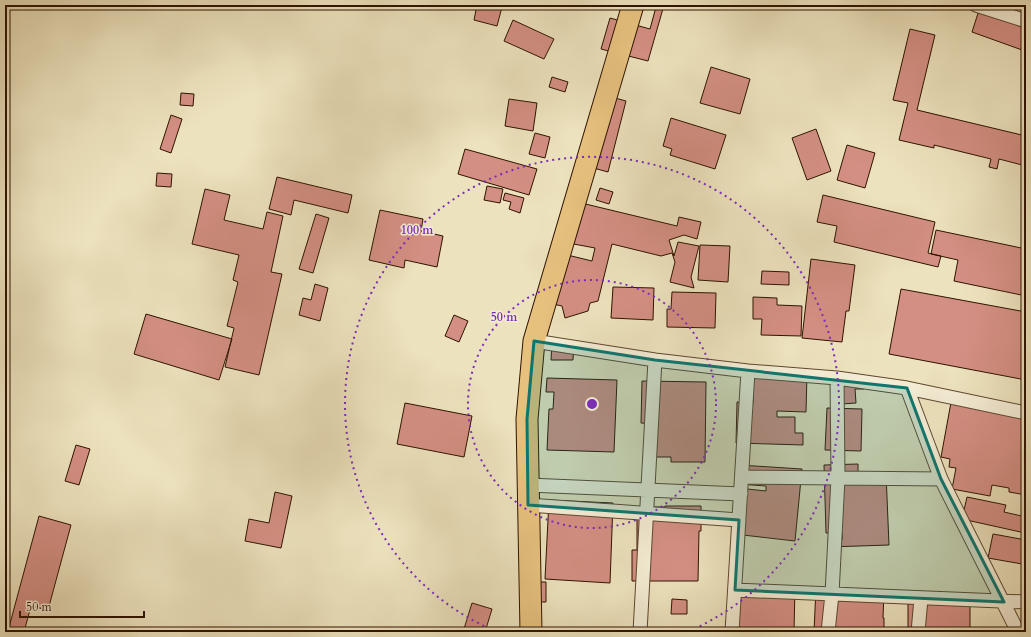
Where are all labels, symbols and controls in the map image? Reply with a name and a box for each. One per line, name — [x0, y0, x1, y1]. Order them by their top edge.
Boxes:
text: 100 m — [401, 222, 434, 238]
text: 50 m — [491, 309, 518, 325]
centre of rings — [585, 397, 599, 411]
scale bar — [20, 593, 144, 619]
text: 50 m — [26, 599, 53, 615]

